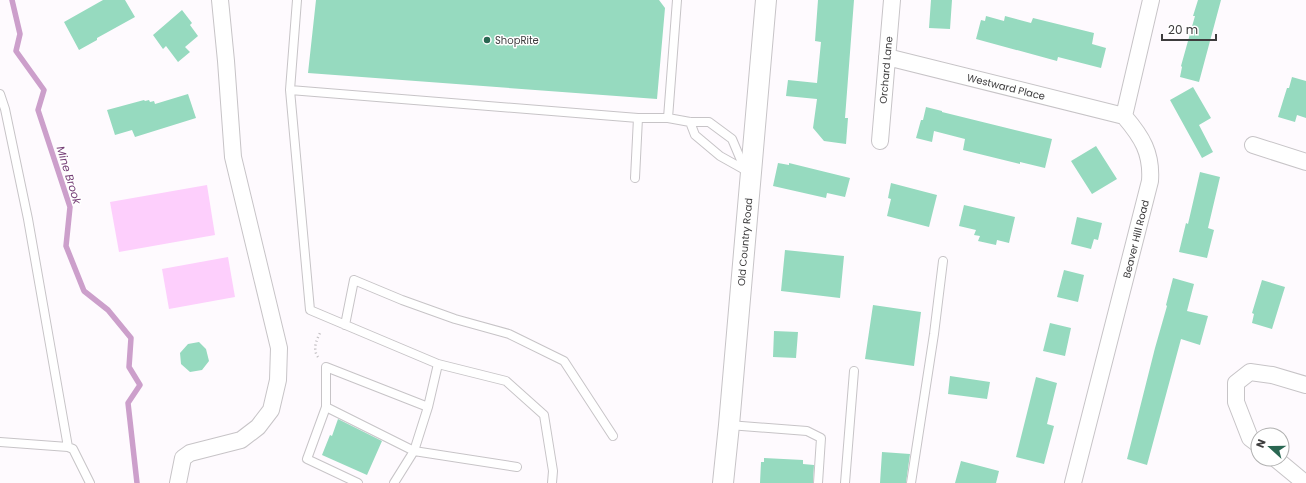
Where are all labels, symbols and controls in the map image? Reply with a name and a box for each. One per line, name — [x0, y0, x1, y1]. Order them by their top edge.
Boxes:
scale bar — [1162, 16, 1216, 42]
text: 20 m — [1168, 21, 1198, 38]
place label: ShopRite — [495, 33, 539, 48]
marker: ShopRite — [482, 35, 492, 45]
street label: Orchard Lane — [876, 36, 896, 104]
street label: Westward Place — [965, 70, 1047, 104]
water label: Mine Brook — [53, 144, 86, 207]
street label: Old Country Road — [734, 197, 756, 287]
street label: Beaver Hill Road — [1119, 198, 1153, 280]
north arrow — [1250, 427, 1290, 467]
text: N — [1252, 437, 1270, 450]

